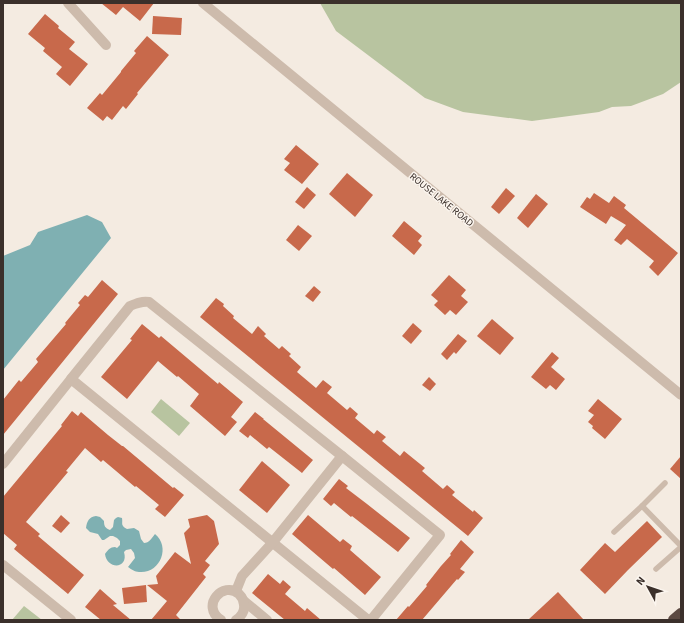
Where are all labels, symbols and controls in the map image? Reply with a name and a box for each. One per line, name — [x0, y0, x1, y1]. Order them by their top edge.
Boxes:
street label: ROUSE LAKE ROAD — [406, 170, 476, 230]
north arrow — [628, 567, 668, 607]
text: N — [633, 573, 649, 589]

